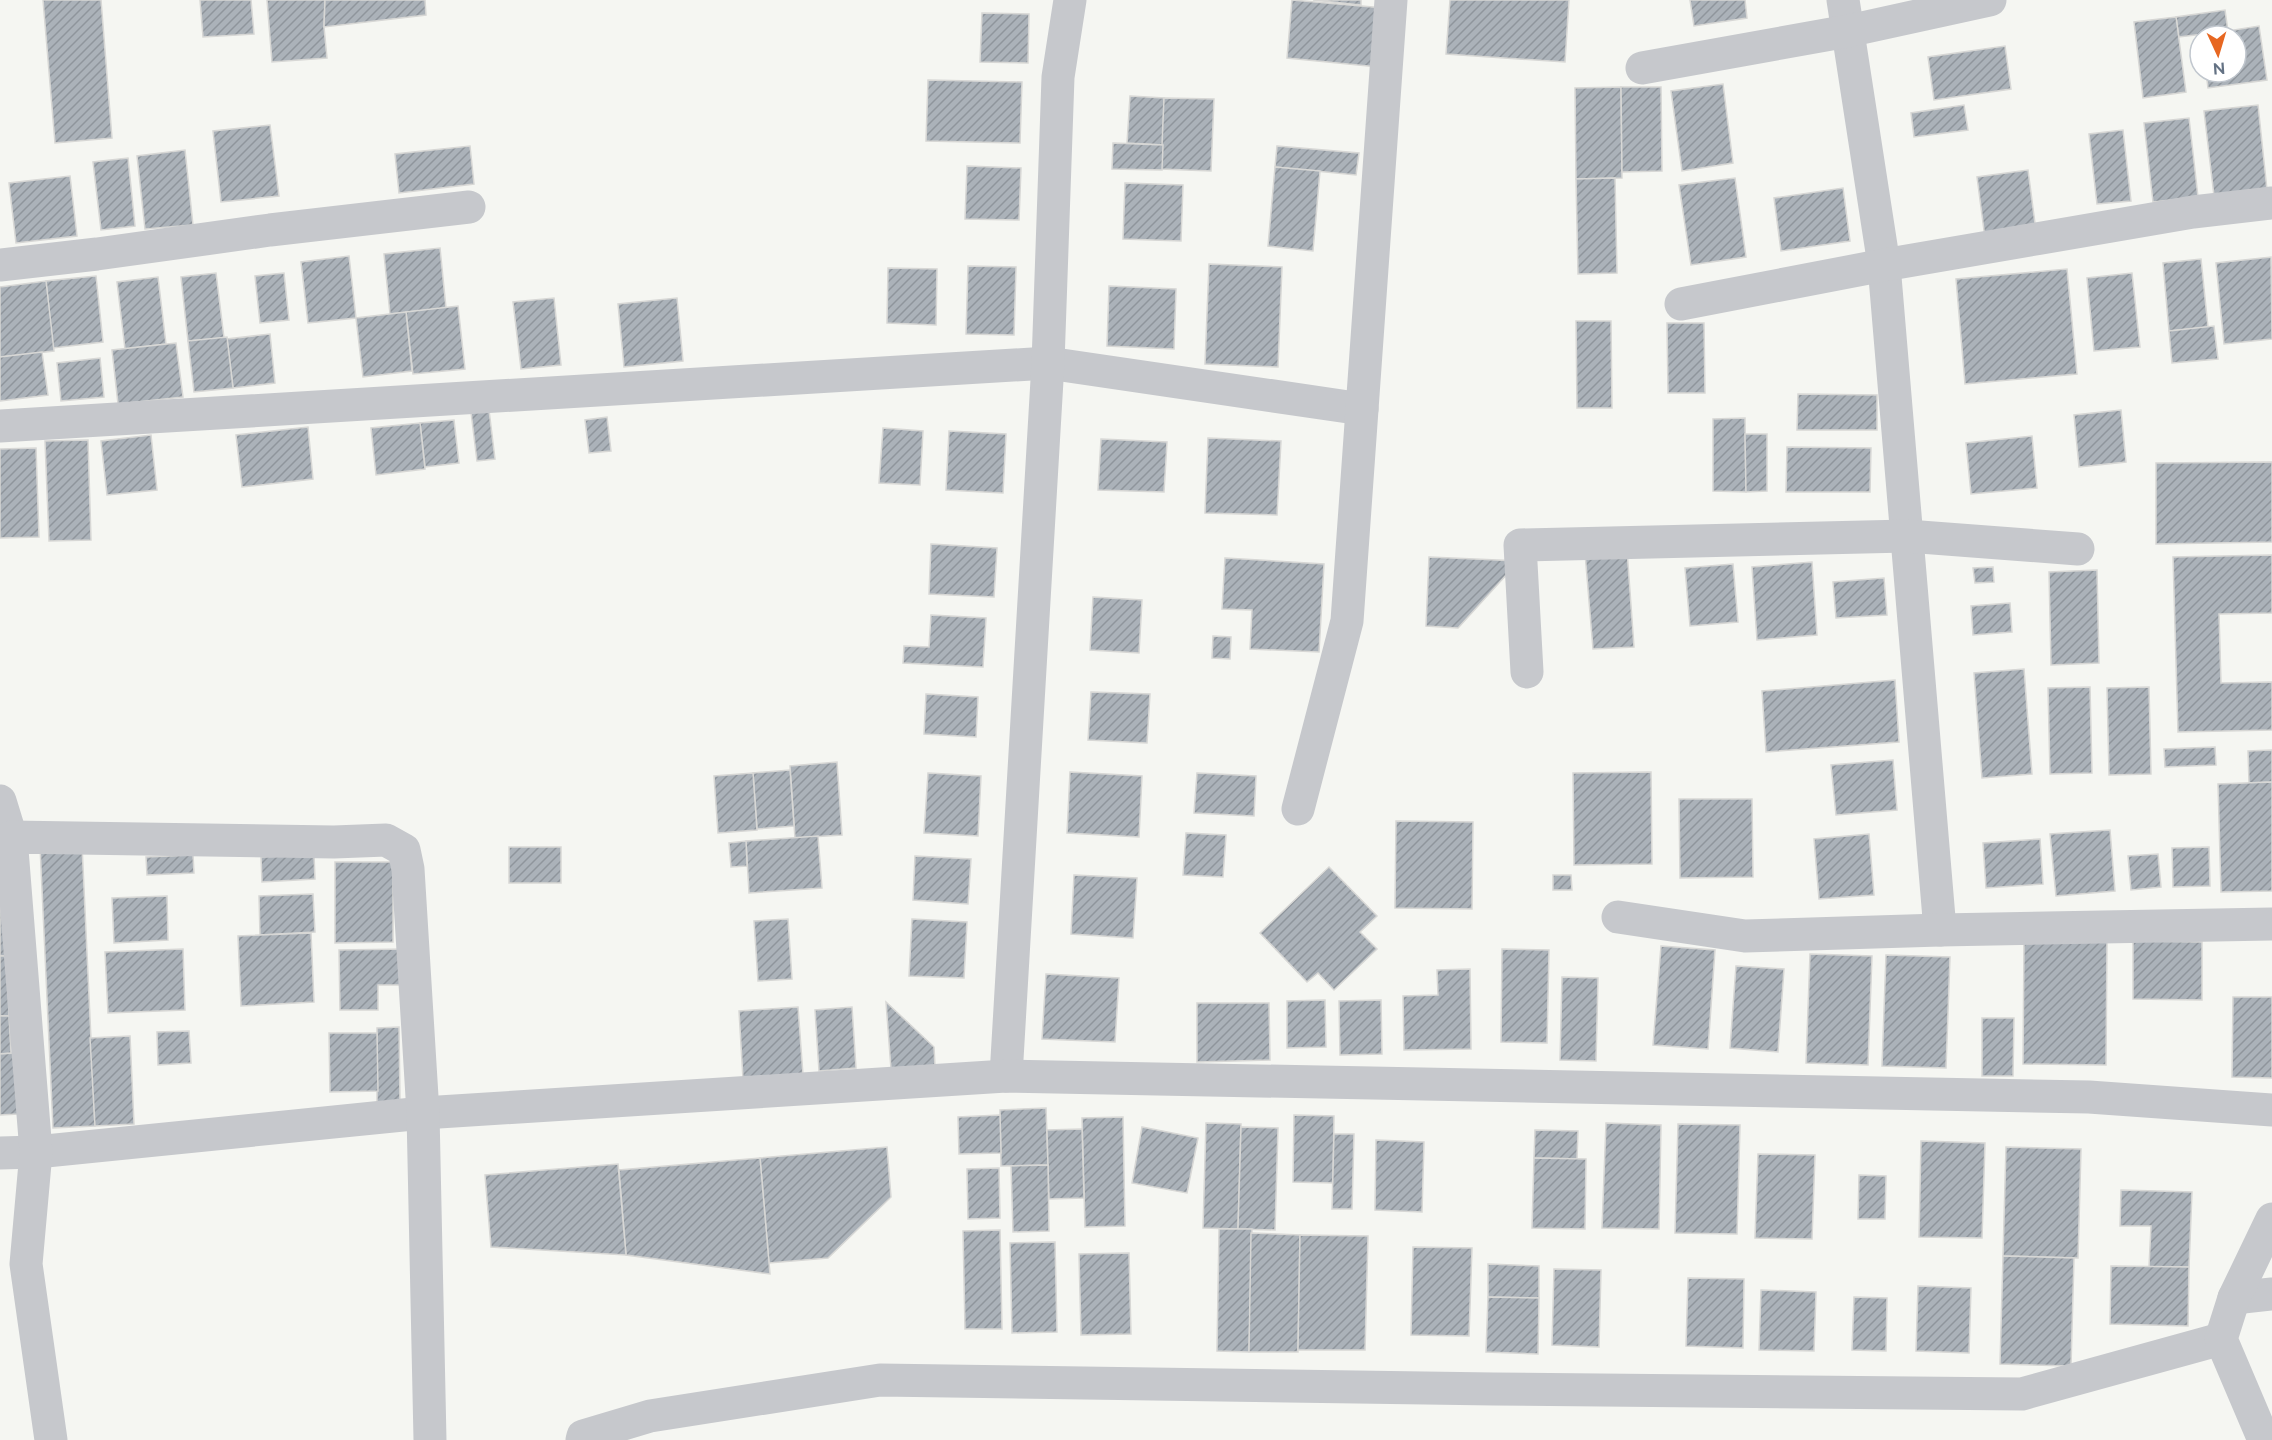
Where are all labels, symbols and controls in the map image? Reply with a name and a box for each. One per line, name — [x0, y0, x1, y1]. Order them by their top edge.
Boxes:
north arrow — [2188, 24, 2248, 84]
text: N — [2212, 59, 2226, 78]

